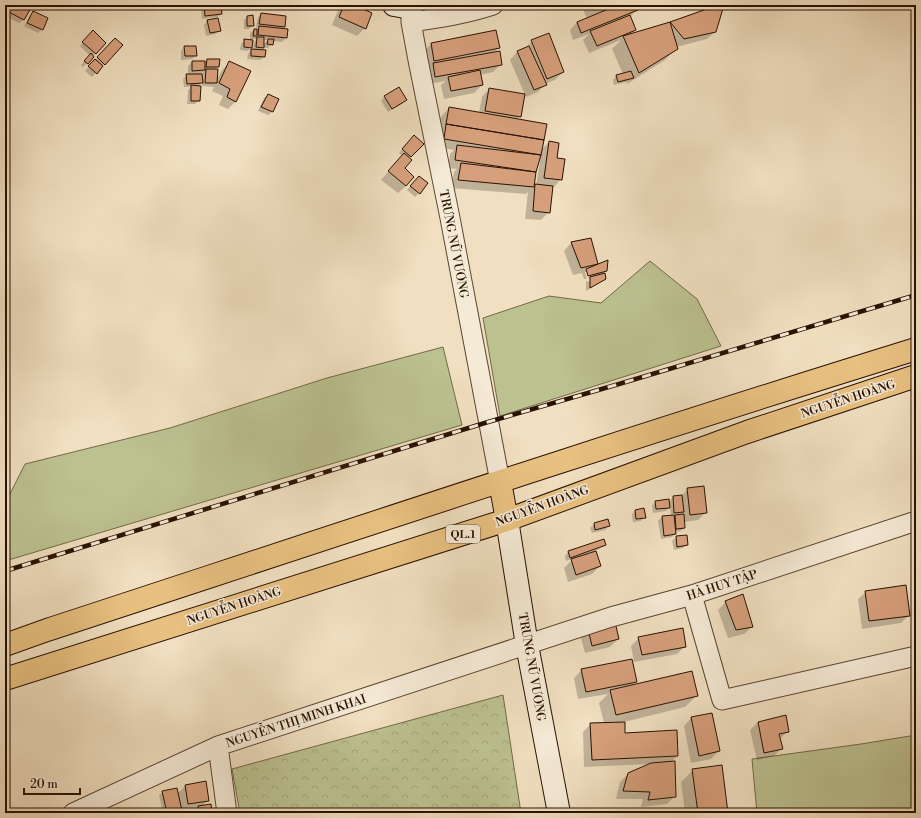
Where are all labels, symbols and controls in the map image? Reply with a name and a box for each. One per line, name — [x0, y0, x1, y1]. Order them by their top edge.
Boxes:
street label: TRƯNG NỮ VƯƠNG — [436, 188, 473, 300]
street label: NGUYỄN HOÀNG — [798, 373, 897, 422]
street label: NGUYỄN HOÀNG — [492, 479, 591, 530]
road number: QL.1 — [446, 525, 480, 543]
street label: HÀ HUY TẬP — [684, 565, 760, 604]
street label: NGUYỄN HOÀNG — [184, 580, 283, 629]
street label: TRƯNG NỮ VƯƠNG — [515, 611, 550, 723]
street label: NGUYỄN THỊ MINH KHAI — [223, 688, 369, 751]
scale bar — [24, 770, 80, 796]
text: 20 m — [30, 777, 58, 792]

